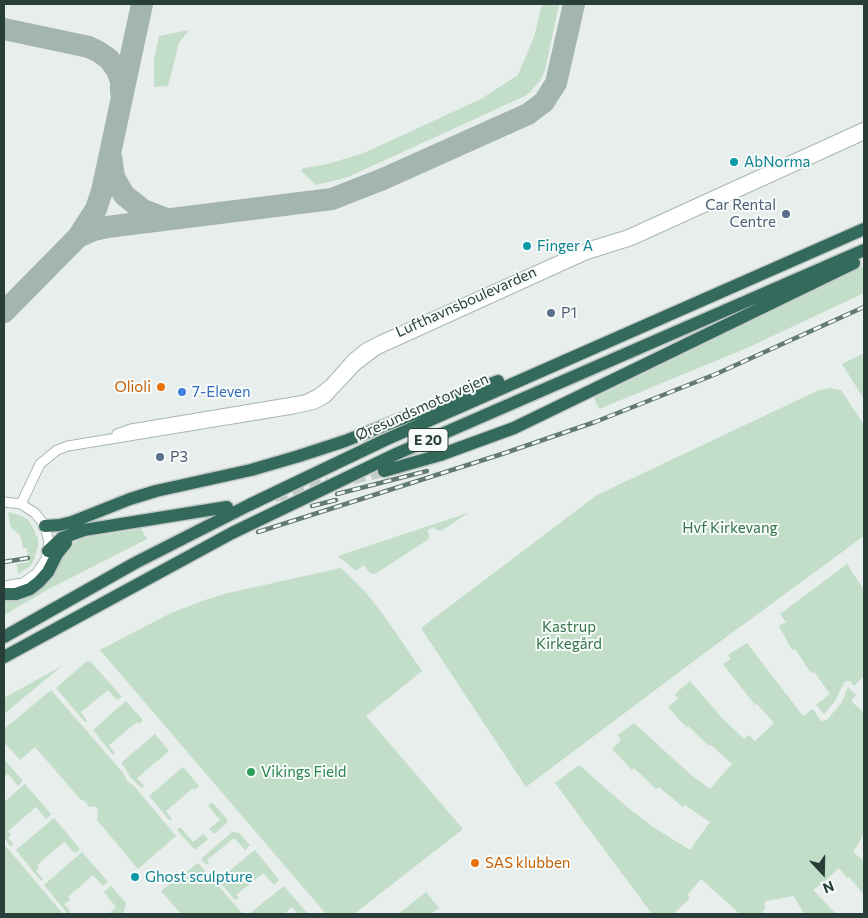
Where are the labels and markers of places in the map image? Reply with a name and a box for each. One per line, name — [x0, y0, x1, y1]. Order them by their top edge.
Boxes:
place label: AbNorma — [744, 153, 810, 171]
marker: AbNorma — [728, 156, 740, 168]
place label: Car Rental Centre — [705, 196, 776, 231]
marker: Car Rental Centre — [780, 208, 792, 220]
place label: Finger A — [537, 237, 593, 255]
marker: Finger A — [521, 240, 533, 252]
place label: P1 — [561, 304, 577, 322]
marker: P1 — [545, 307, 557, 319]
place label: Olioli — [114, 378, 151, 396]
marker: Olioli — [155, 381, 167, 393]
place label: 7-Eleven — [192, 383, 251, 401]
marker: 7-Eleven — [176, 386, 188, 398]
place label: P3 — [170, 448, 188, 466]
marker: P3 — [154, 451, 166, 463]
place label: Vikings Field — [261, 763, 346, 781]
marker: Vikings Field — [245, 766, 257, 778]
place label: SAS klubben — [485, 854, 570, 872]
marker: SAS klubben — [469, 857, 481, 869]
place label: Ghost sculpture — [145, 868, 253, 886]
marker: Ghost sculpture — [129, 871, 141, 883]

